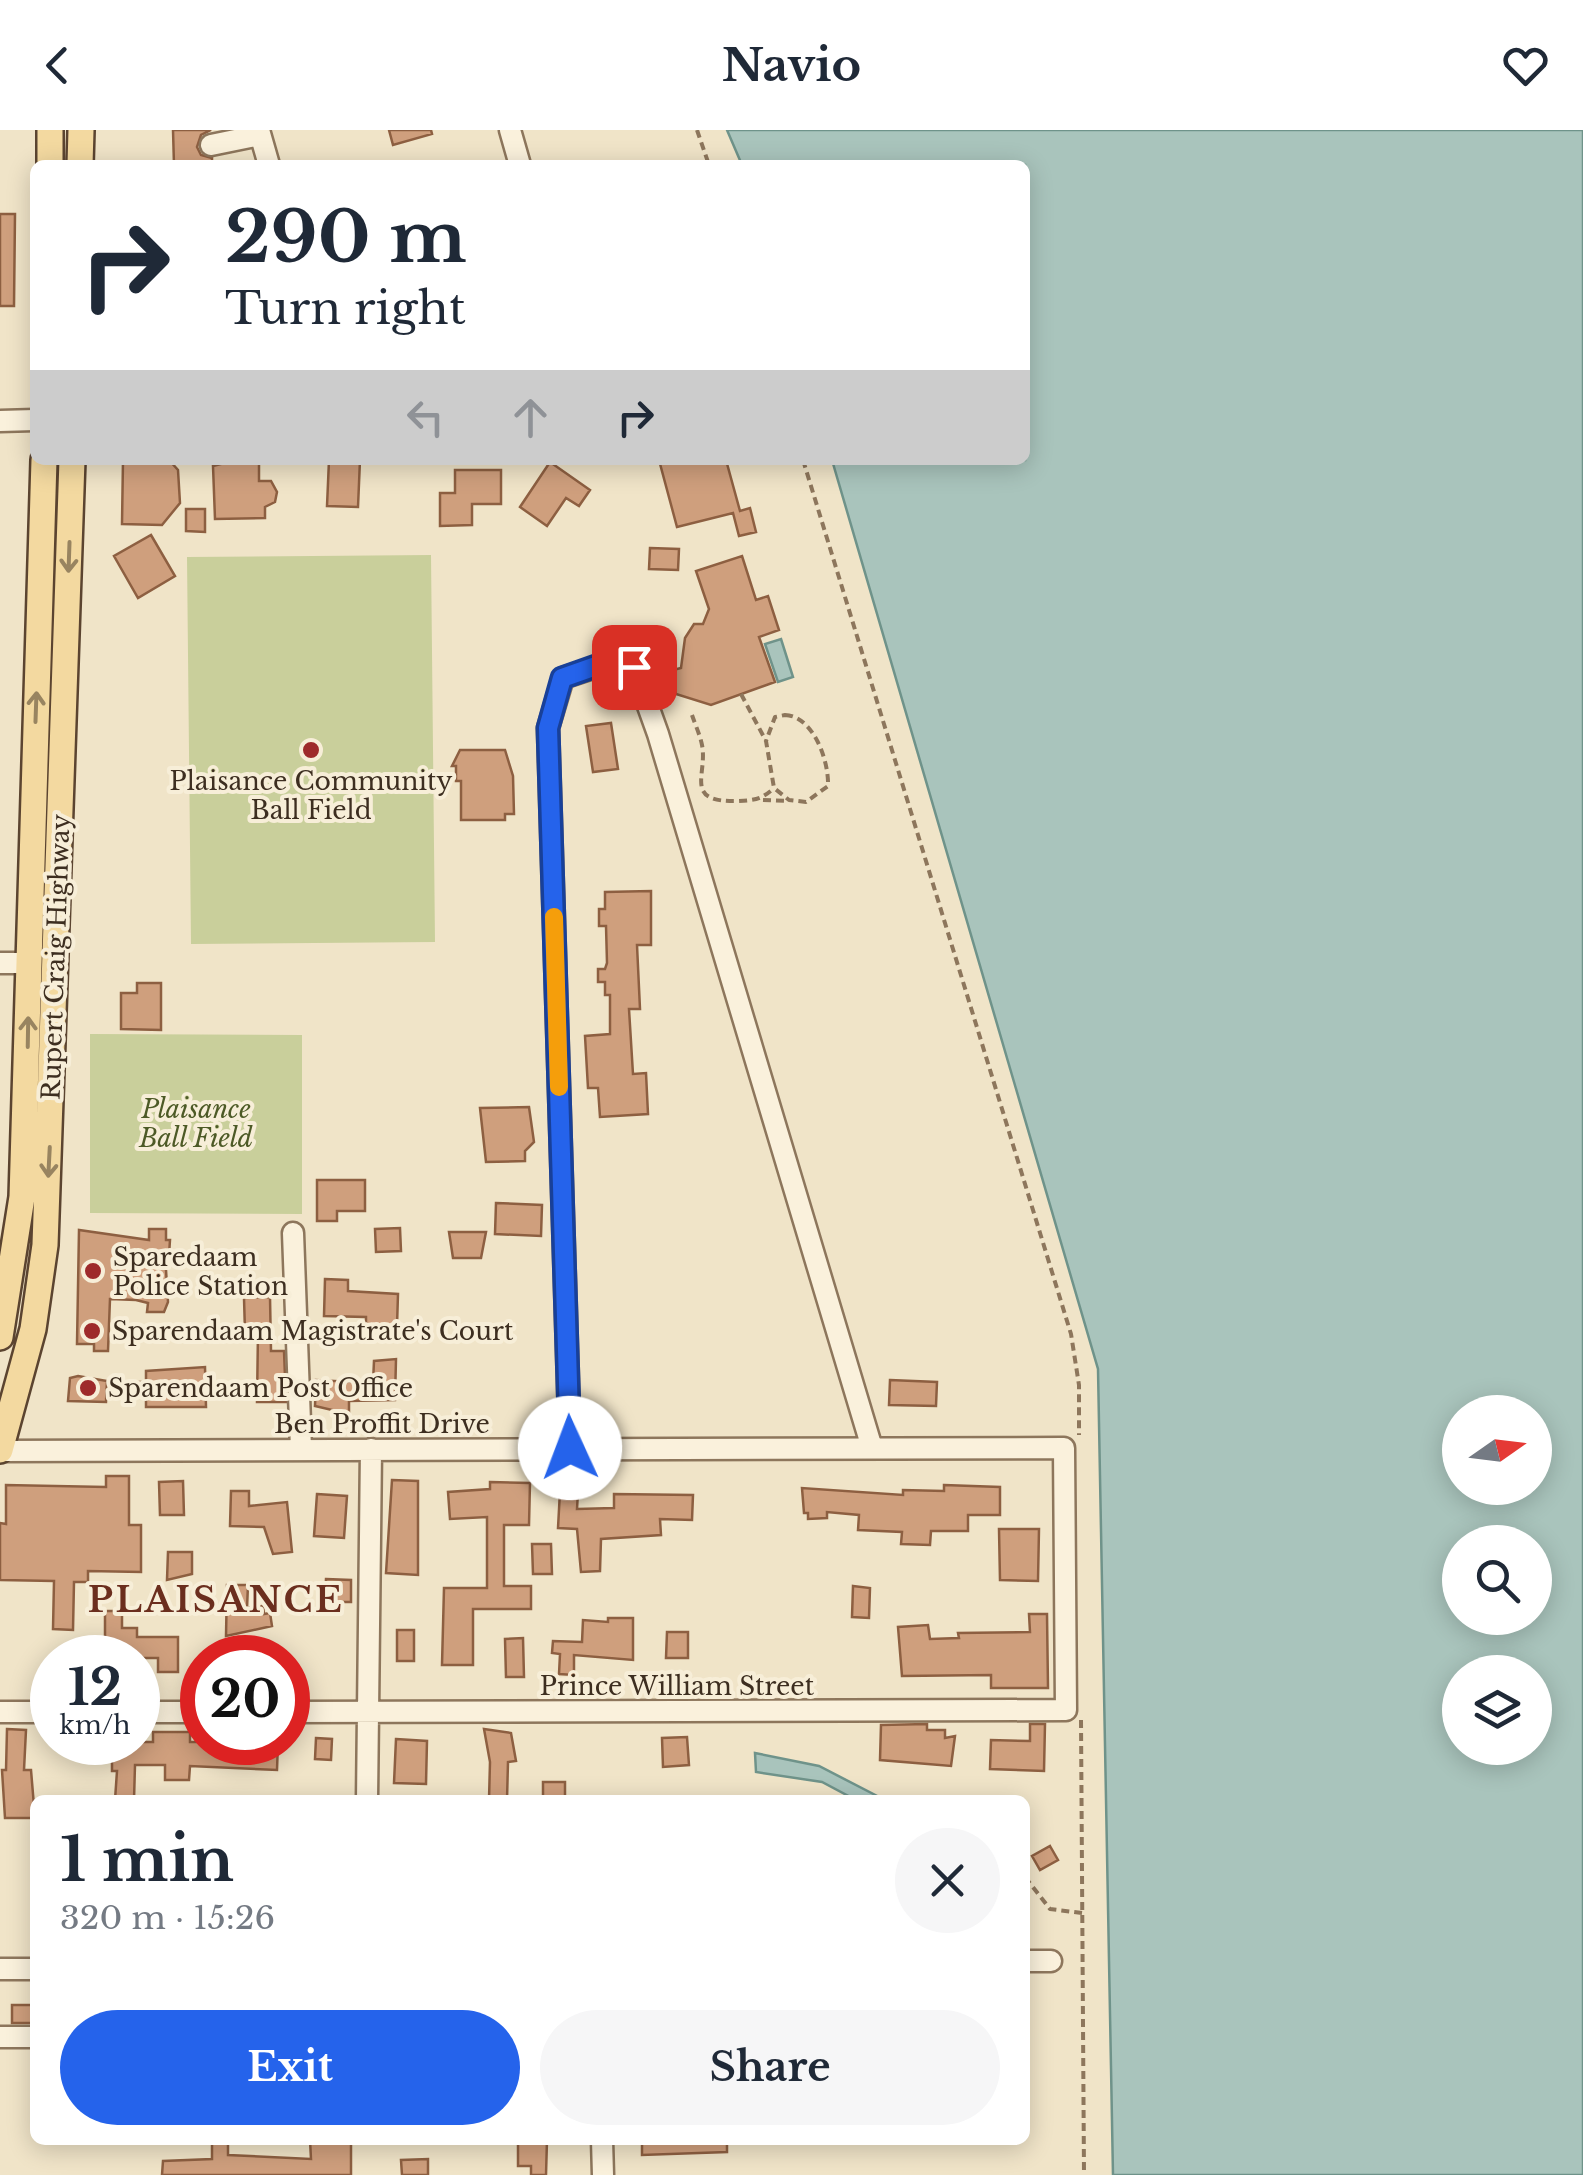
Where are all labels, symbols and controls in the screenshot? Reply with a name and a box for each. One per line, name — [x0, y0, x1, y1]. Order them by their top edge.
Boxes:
text: Navio — [722, 37, 861, 93]
icon: back — [30, 38, 85, 93]
icon: heart — [1498, 38, 1553, 93]
text: 290 m — [225, 194, 467, 281]
icon: right — [60, 200, 190, 330]
text: Turn right — [225, 280, 466, 336]
icon: left — [398, 390, 453, 445]
icon: ahead — [503, 390, 558, 445]
icon: right — [608, 390, 663, 445]
one-way arrow — [59, 541, 78, 573]
pin — [592, 625, 677, 710]
icon: arrive — [607, 640, 662, 695]
one-way arrow — [27, 691, 46, 723]
marker: Plaisance Community Ball Field — [300, 739, 322, 761]
place label: Plaisance Community Ball Field — [170, 766, 453, 826]
street label: Rupert Craig Highway — [36, 813, 76, 1101]
one-way arrow — [18, 1016, 37, 1048]
park label: Plaisance Ball Field — [138, 1094, 253, 1154]
one-way arrow — [39, 1146, 58, 1178]
place label: Sparedaam Police Station — [113, 1242, 288, 1302]
marker: Sparedaam Police Station — [82, 1260, 104, 1282]
place label: Sparendaam Magistrate's Court — [112, 1316, 514, 1347]
marker: Sparendaam Magistrate's Court — [81, 1320, 103, 1342]
place label: Sparendaam Post Office — [108, 1373, 413, 1404]
marker: Sparendaam Post Office — [77, 1377, 99, 1399]
north arrow — [1442, 1395, 1552, 1505]
map controls — [1442, 1395, 1552, 1765]
position arrow — [518, 1396, 622, 1500]
street label: Ben Proffit Drive — [274, 1409, 490, 1440]
button: search — [1442, 1525, 1552, 1635]
district label: PLAISANCE — [88, 1578, 344, 1621]
speed limit sign: 20 — [180, 1635, 310, 1765]
button: layers — [1442, 1655, 1552, 1765]
text: 12 — [68, 1656, 122, 1719]
street label: Prince William Street — [540, 1671, 815, 1702]
text: km/h — [60, 1710, 130, 1741]
text: 1 min — [60, 1823, 234, 1897]
button: close — [895, 1828, 1000, 1933]
text: 320 m · 15:26 — [60, 1898, 275, 1938]
button: Exit — [60, 2010, 520, 2125]
button: Share — [540, 2010, 1000, 2125]

